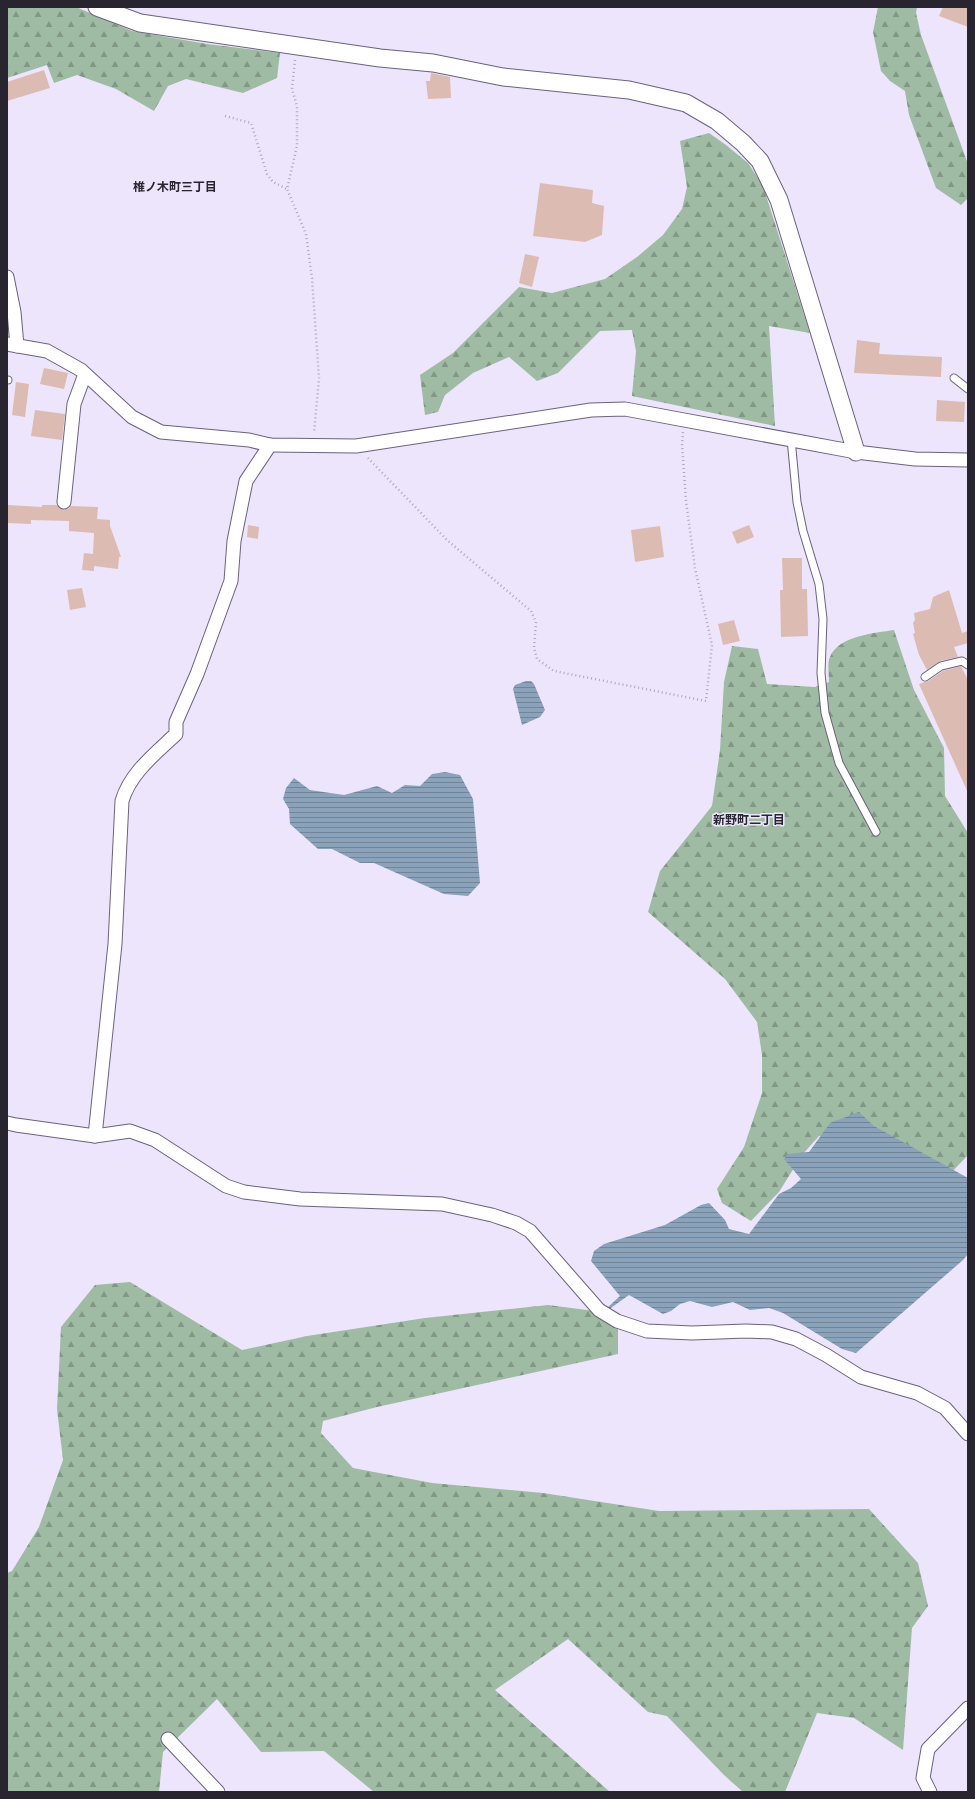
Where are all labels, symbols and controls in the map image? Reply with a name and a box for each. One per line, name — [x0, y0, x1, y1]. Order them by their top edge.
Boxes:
district label: 椎ノ木町三丁目 — [133, 180, 217, 194]
district label: 新野町二丁目 — [713, 813, 785, 827]

